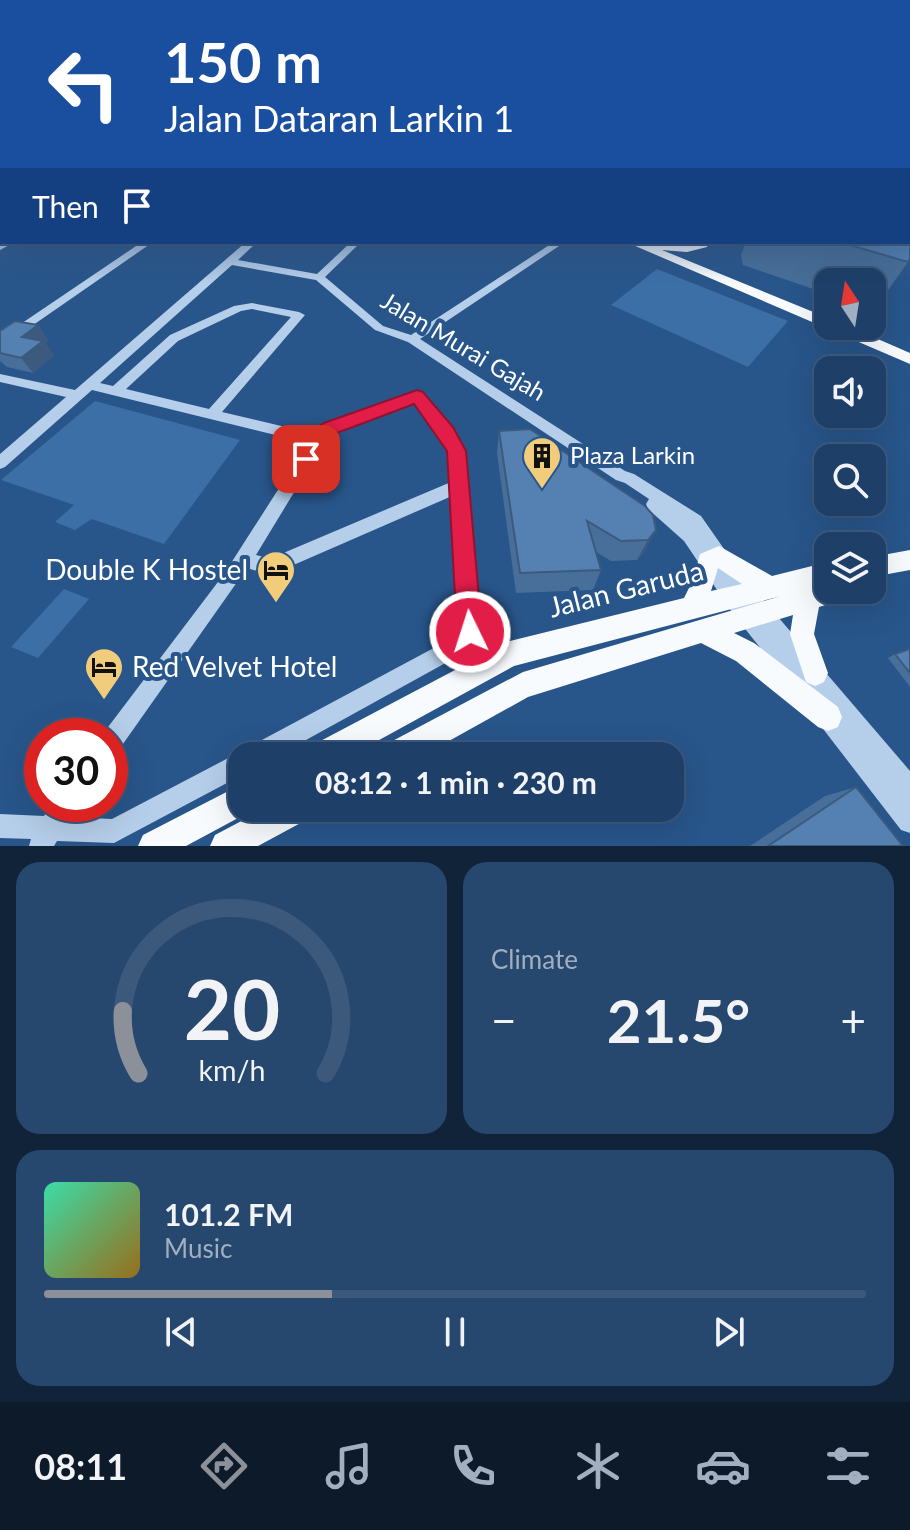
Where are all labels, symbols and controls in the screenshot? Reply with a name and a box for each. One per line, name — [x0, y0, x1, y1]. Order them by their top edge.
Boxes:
text: 150 m — [164, 28, 322, 95]
icon: left — [32, 32, 136, 136]
text: Jalan Dataran Larkin 1 — [164, 96, 514, 140]
icon: arrive — [115, 184, 159, 228]
text: Then — [32, 188, 99, 224]
north arrow — [814, 268, 886, 340]
map controls — [814, 268, 886, 604]
street label: Jalan Murai Gajah — [376, 285, 551, 406]
button: sound — [814, 356, 886, 428]
pin — [272, 425, 340, 493]
building icon: Plaza Larkin — [521, 435, 563, 490]
icon: arrive — [284, 437, 328, 481]
place label: Plaza Larkin — [570, 440, 695, 469]
button: search — [814, 444, 886, 516]
button: layers — [814, 532, 886, 604]
hotel icon: Double K Hostel — [255, 549, 297, 604]
place label: Double K Hostel — [45, 552, 248, 586]
street label: Jalan Garuda — [545, 552, 707, 624]
position arrow — [428, 590, 512, 674]
hotel icon: Red Velvet Hotel — [83, 646, 125, 701]
place label: Red Velvet Hotel — [132, 649, 337, 683]
speed limit sign: 30 — [24, 718, 128, 822]
text: 08:12 · 1 min · 230 m — [315, 764, 597, 800]
text: Climate — [491, 943, 578, 975]
text: 20 — [183, 958, 280, 1058]
text: 21.5° — [607, 984, 750, 1056]
text: − — [491, 994, 517, 1046]
text: + — [840, 994, 866, 1046]
text: km/h — [198, 1053, 265, 1087]
text: 101.2 FM — [164, 1196, 293, 1232]
text: Music — [164, 1232, 232, 1264]
icon: previous — [159, 1310, 203, 1354]
icon: pause — [433, 1310, 477, 1354]
icon: next — [707, 1310, 751, 1354]
icon: directions — [196, 1438, 252, 1494]
icon: music — [321, 1438, 377, 1494]
icon: phone — [445, 1438, 501, 1494]
icon: climate — [570, 1438, 626, 1494]
icon: car — [695, 1438, 751, 1494]
icon: filters — [820, 1438, 876, 1494]
text: 08:11 — [34, 1444, 127, 1488]

